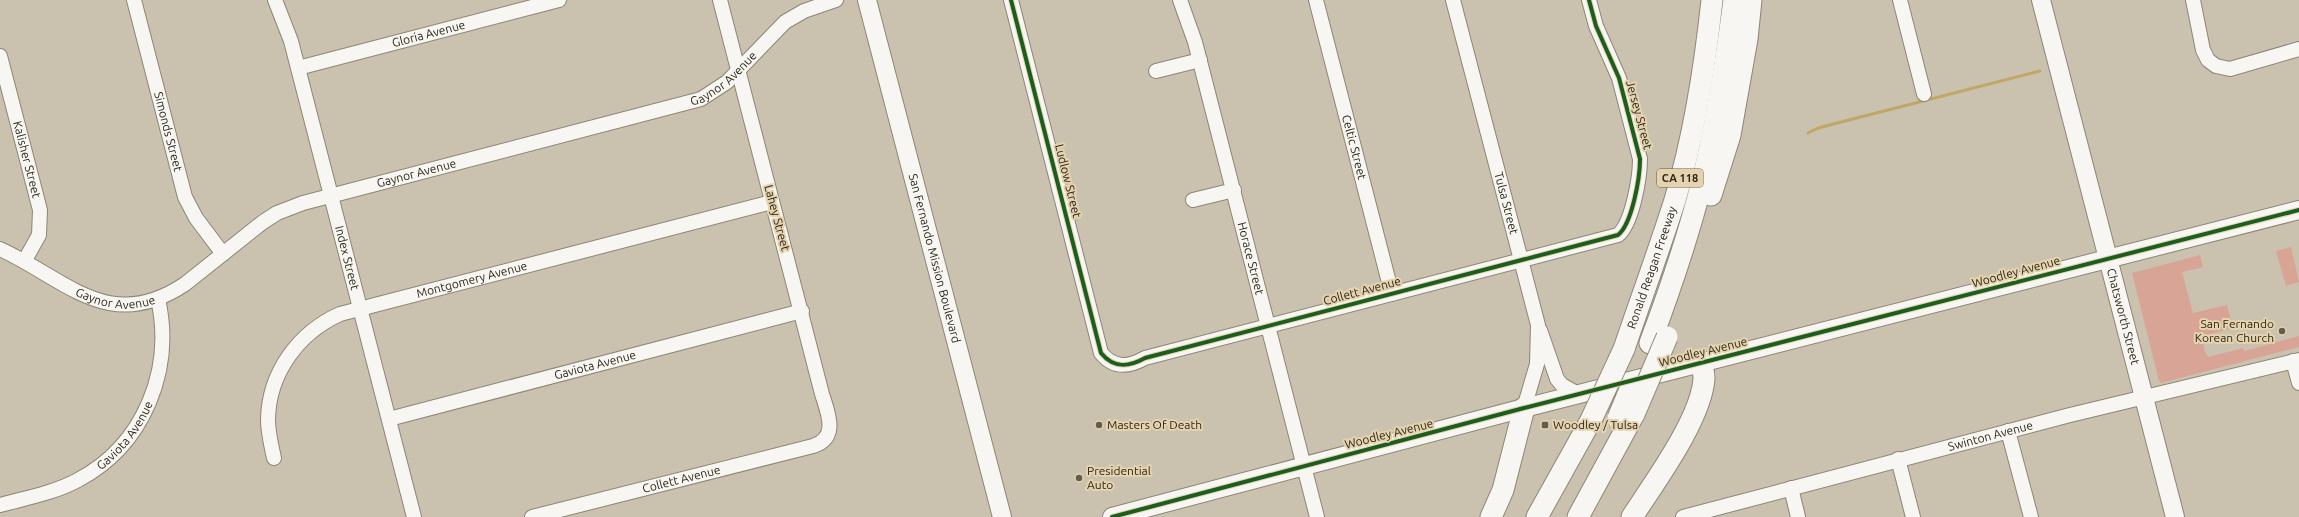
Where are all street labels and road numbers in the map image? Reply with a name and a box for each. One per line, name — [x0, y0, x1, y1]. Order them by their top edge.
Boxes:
street label: Gloria Avenue — [391, 18, 466, 49]
street label: Gaynor Avenue — [689, 49, 759, 108]
street label: Jersey Street — [1624, 79, 1655, 151]
street label: Simonds Street — [152, 90, 185, 173]
street label: Celtic Street — [1340, 113, 1369, 181]
street label: Kalisher Street — [11, 120, 44, 200]
street label: Ludlow Street — [1053, 143, 1084, 219]
street label: Gaynor Avenue — [375, 156, 457, 189]
road number: CA 118 — [1657, 169, 1703, 187]
street label: Tulsa Street — [1492, 170, 1521, 236]
street label: San Fernando Mission Boulevard — [907, 172, 963, 344]
street label: Lahey Street — [762, 183, 793, 253]
street label: Ronald Reagan Freeway — [1624, 205, 1679, 330]
street label: Horace Street — [1235, 221, 1267, 296]
street label: Index Street — [333, 224, 362, 292]
street label: Woodley Avenue — [1970, 253, 2061, 290]
street label: Montgomery Avenue — [415, 259, 528, 300]
street label: Chatsworth Street — [2105, 267, 2142, 366]
street label: Collett Avenue — [1322, 274, 1402, 307]
street label: Gaynor Avenue — [74, 285, 157, 311]
street label: Woodley Avenue — [1657, 334, 1748, 369]
street label: Gaviota Avenue — [553, 348, 637, 382]
street label: Gaviota Avenue — [94, 399, 155, 472]
street label: Woodley Avenue — [1343, 416, 1434, 451]
street label: Swinton Avenue — [1947, 418, 2034, 453]
street label: Collett Avenue — [641, 463, 722, 495]

